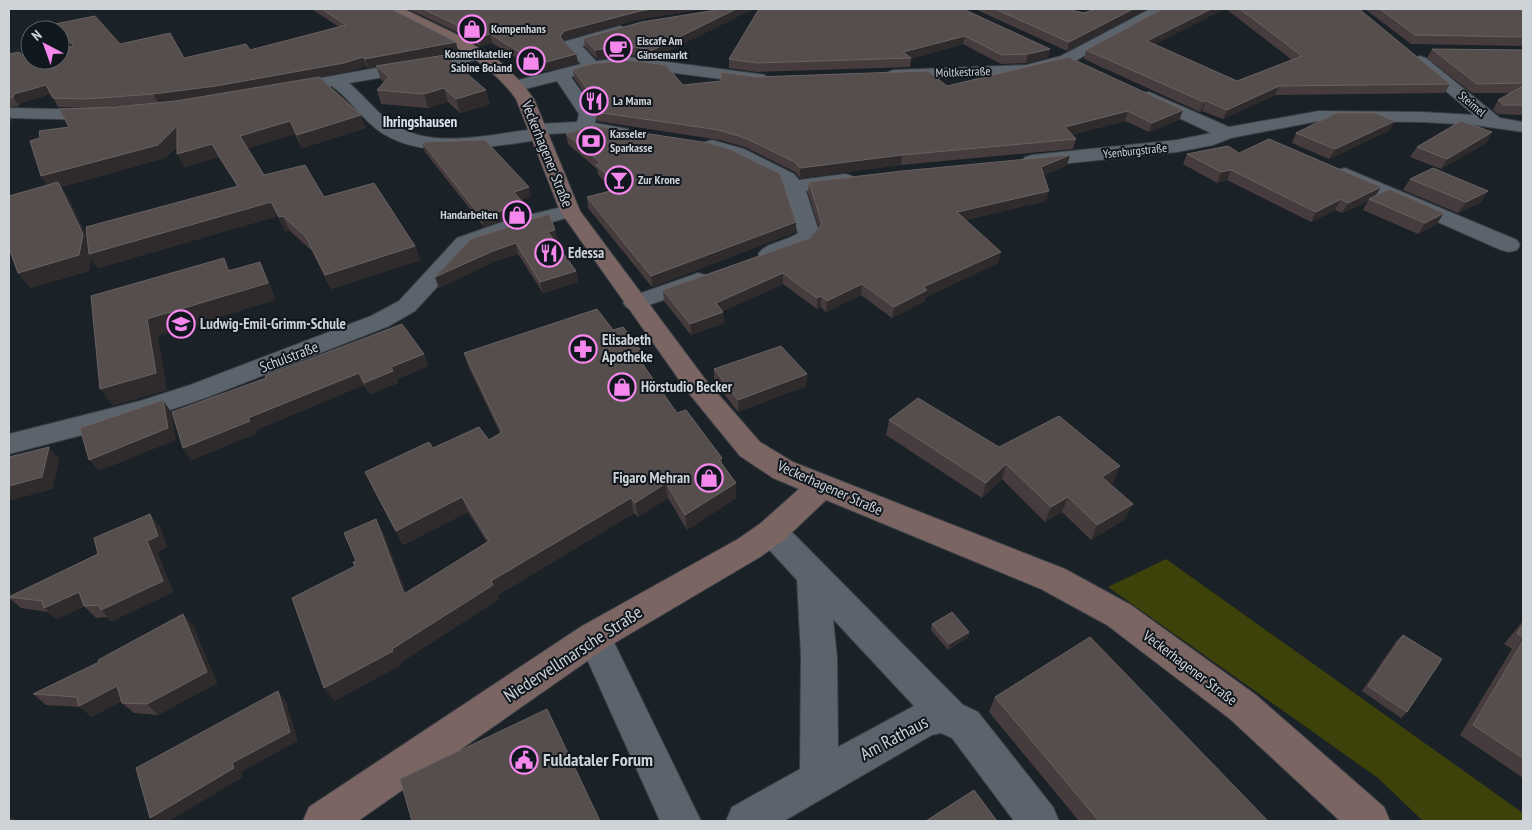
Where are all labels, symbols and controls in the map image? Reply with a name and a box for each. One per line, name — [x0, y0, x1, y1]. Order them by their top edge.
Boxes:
shop icon: Kompenhans — [457, 14, 487, 44]
north arrow — [20, 20, 70, 70]
place label: Kompenhans — [491, 21, 546, 36]
text: N — [28, 26, 45, 44]
cafe icon: Eiscafe Am Gänsemarkt — [603, 33, 633, 63]
place label: Eiscafe Am Gänsemarkt — [637, 33, 688, 62]
place label: Kosmetikatelier Sabine Boland — [445, 46, 512, 75]
shop icon: Kosmetikatelier Sabine Boland — [516, 46, 546, 76]
street label: Moltkestraße — [935, 63, 991, 80]
restaurant icon: La Mama — [579, 86, 609, 116]
street label: Steimel — [1455, 88, 1489, 120]
place label: La Mama — [613, 93, 651, 108]
street label: Veckerhagener Straße — [517, 97, 577, 210]
district label: Ihringshausen — [383, 112, 458, 131]
bank icon: Kasseler Sparkasse — [576, 126, 606, 156]
place label: Kasseler Sparkasse — [610, 126, 653, 155]
street label: Ysenburgstraße — [1102, 140, 1168, 161]
bar icon: Zur Krone — [604, 165, 634, 195]
place label: Zur Krone — [638, 172, 680, 187]
shop icon: Handarbeiten — [502, 200, 532, 230]
place label: Handarbeiten — [440, 207, 498, 222]
restaurant icon: Edessa — [534, 238, 564, 268]
place label: Edessa — [568, 243, 604, 262]
school or university icon: Ludwig-Emil-Grimm-Schule — [166, 309, 196, 339]
place label: Ludwig-Emil-Grimm-Schule — [200, 314, 346, 333]
place label: Elisabeth Apotheke — [601, 330, 653, 366]
pharmacy icon: Elisabeth Apotheke — [568, 334, 598, 364]
street label: Schulstraße — [257, 337, 321, 376]
shop icon: Hörstudio Becker — [607, 372, 637, 402]
place label: Hörstudio Becker — [641, 377, 733, 396]
street label: Veckerhagener Straße — [774, 455, 886, 519]
shop icon: Figaro Mehran — [694, 463, 724, 493]
place label: Figaro Mehran — [613, 468, 690, 487]
street label: Niedervellmarsche Straße — [499, 600, 646, 707]
street label: Veckerhagener Straße — [1139, 625, 1241, 709]
street label: Am Rathaus — [856, 710, 932, 765]
public building icon: Fuldataler Forum — [509, 745, 539, 775]
place label: Fuldataler Forum — [543, 748, 653, 771]

